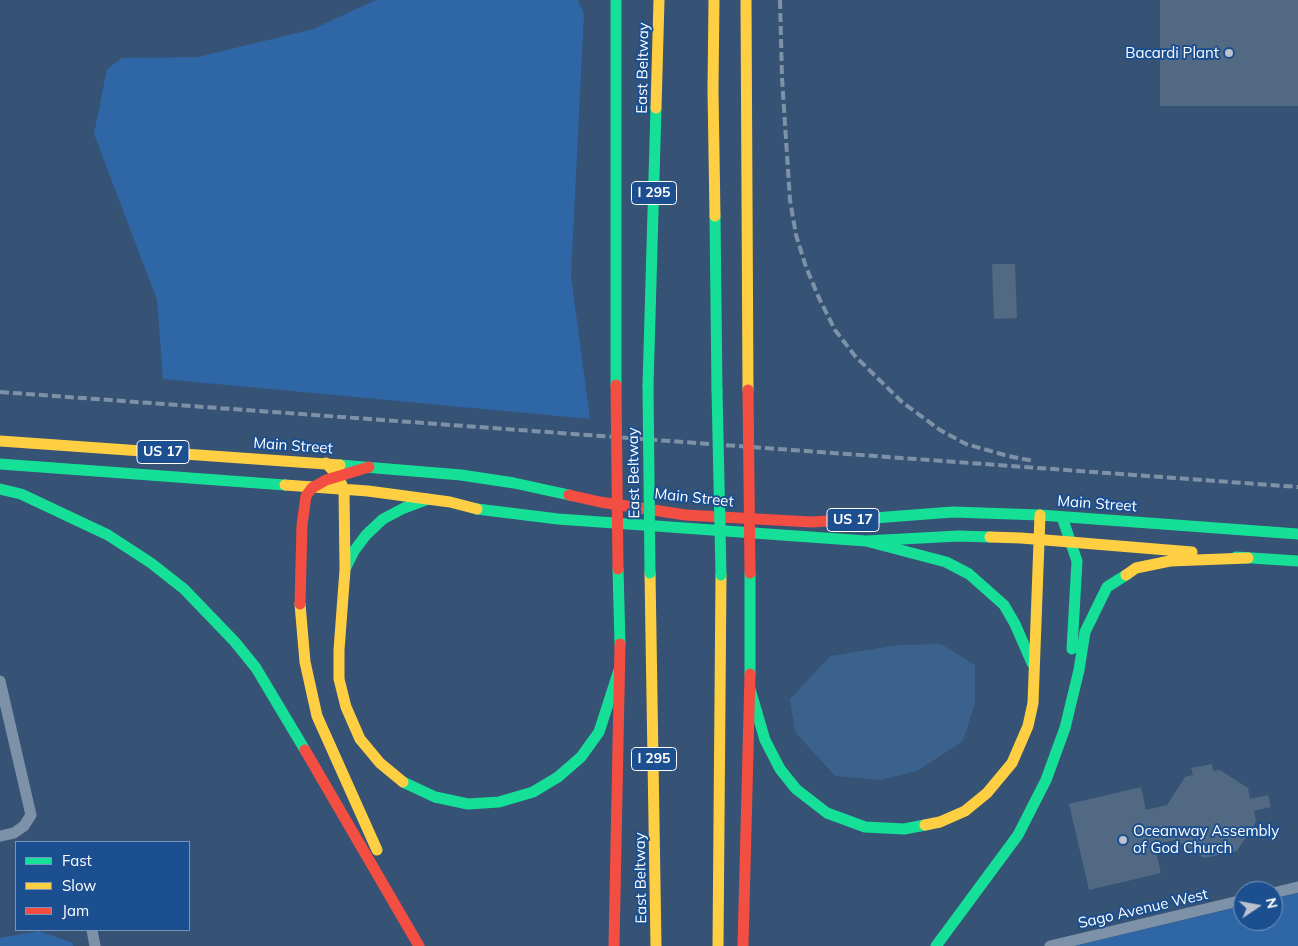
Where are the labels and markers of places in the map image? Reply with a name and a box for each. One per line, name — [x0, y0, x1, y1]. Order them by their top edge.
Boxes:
place label: Bacardi Plant — [1125, 44, 1219, 62]
marker: Bacardi Plant — [1223, 47, 1235, 59]
place label: Oceanway Assembly of God Church — [1133, 822, 1279, 857]
marker: Oceanway Assembly of God Church — [1117, 834, 1129, 846]

